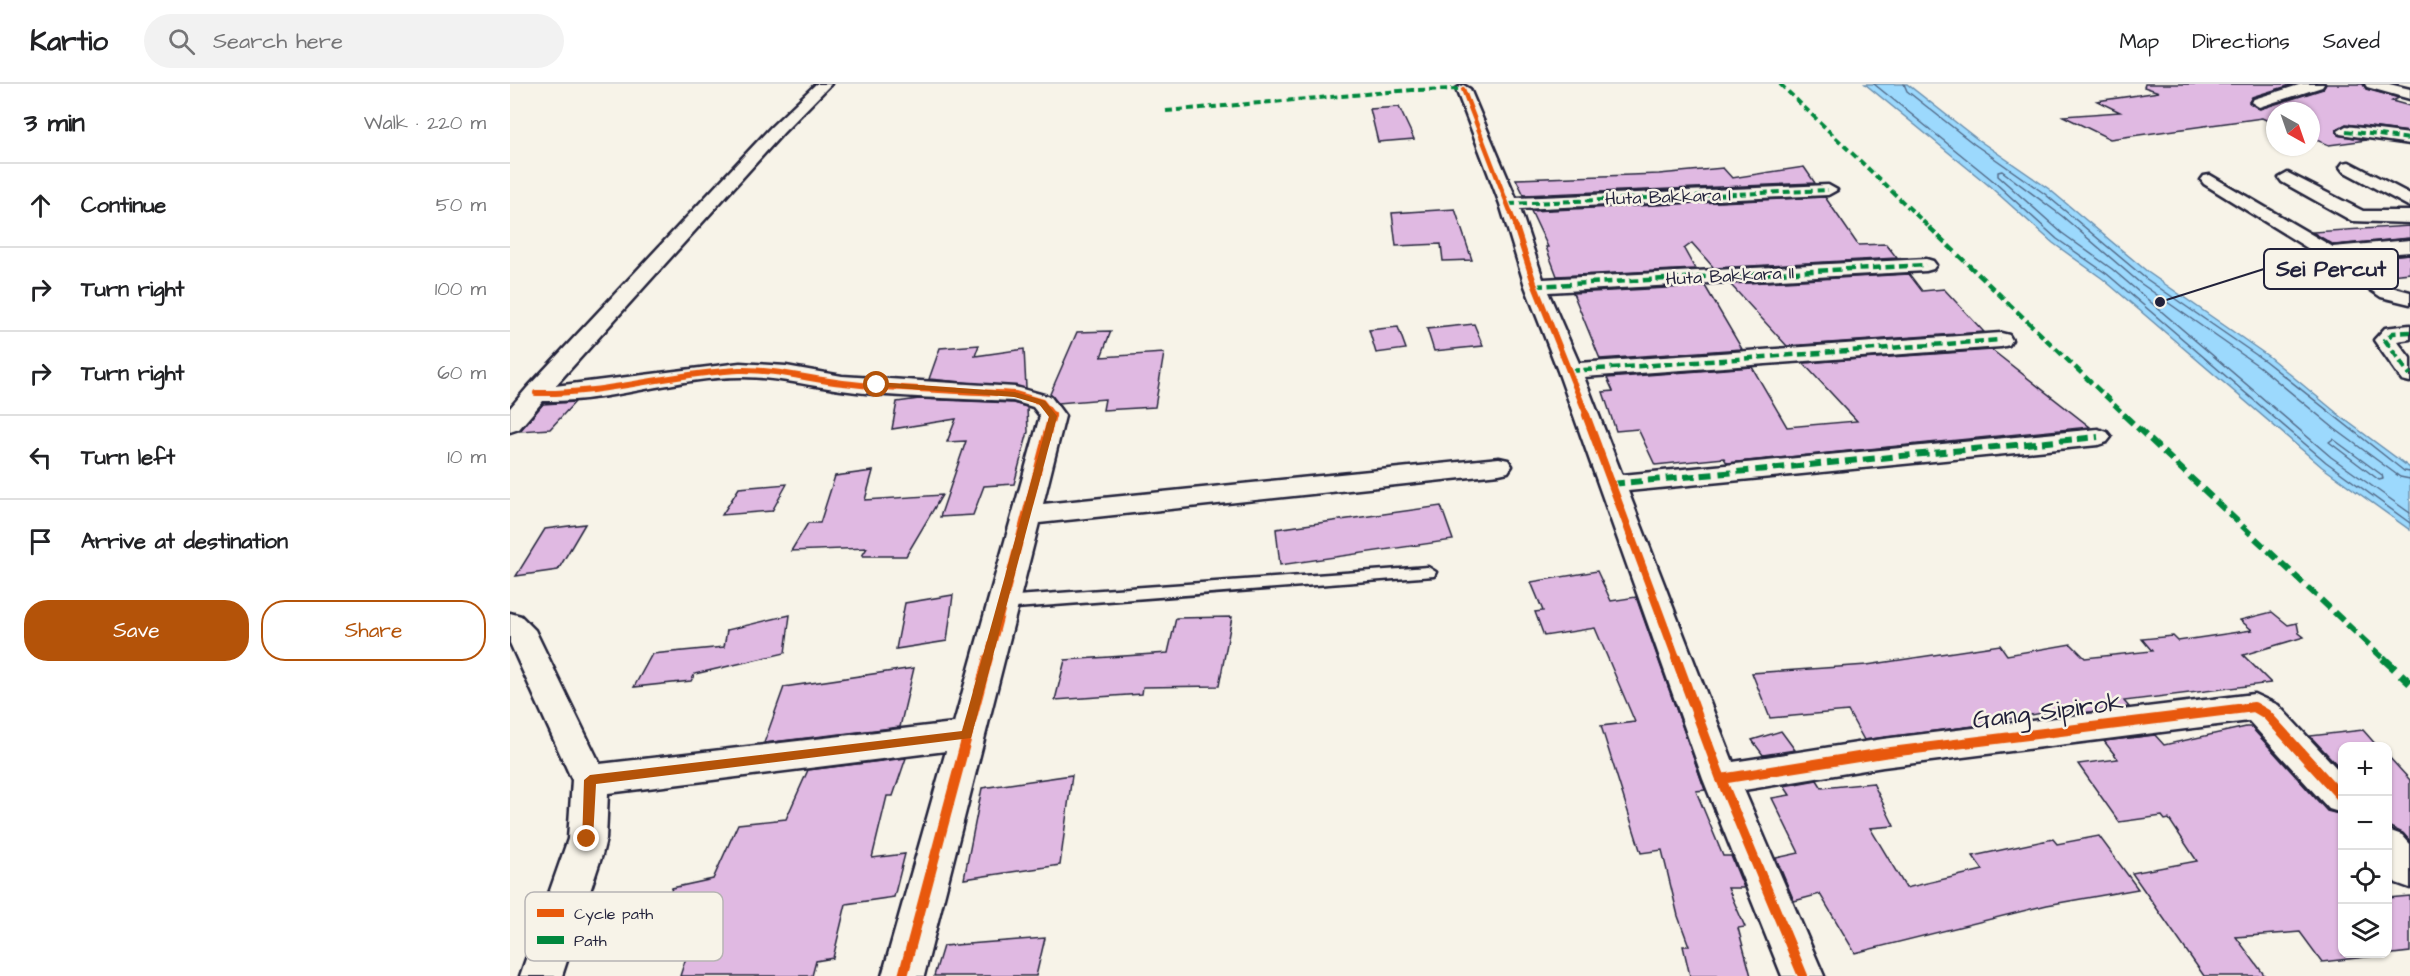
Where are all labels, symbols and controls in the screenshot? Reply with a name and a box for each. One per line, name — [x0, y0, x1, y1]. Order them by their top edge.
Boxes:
search box — [144, 14, 564, 68]
text: Kartio — [30, 22, 108, 61]
icon: search — [165, 25, 198, 58]
text: Search here — [213, 26, 343, 57]
text: Map — [2119, 27, 2159, 56]
text: Directions — [2192, 27, 2290, 56]
text: Saved — [2323, 27, 2380, 56]
north arrow — [2266, 102, 2320, 156]
text: 3 min — [24, 105, 85, 141]
text: Walk · 220 m — [364, 109, 486, 137]
street label: Huta Bakkara I — [1605, 182, 1731, 212]
icon: ahead — [24, 189, 57, 222]
text: Continue — [81, 190, 166, 221]
text: 50 m — [436, 191, 486, 219]
callout: Sei Percut — [2264, 249, 2398, 289]
text: Sei Percut — [2275, 254, 2387, 285]
street label: Huta Bakkara II — [1665, 260, 1795, 292]
icon: right — [24, 273, 57, 306]
text: Turn right — [81, 274, 184, 305]
text: 100 m — [435, 275, 486, 303]
icon: right — [24, 357, 57, 390]
text: Turn right — [81, 358, 184, 389]
text: 60 m — [437, 359, 486, 387]
route start — [863, 371, 889, 397]
icon: left — [24, 441, 57, 474]
text: Turn left — [81, 442, 175, 473]
text: 10 m — [447, 443, 486, 471]
icon: arrive — [24, 525, 57, 558]
text: Arrive at destination — [81, 526, 288, 557]
button: Save — [24, 600, 249, 661]
button: Share — [261, 600, 486, 661]
street label: Gang Sipirok — [1970, 684, 2126, 740]
map controls — [2338, 742, 2392, 958]
button: + — [2338, 742, 2392, 796]
button: − — [2338, 796, 2392, 850]
route end — [573, 825, 599, 851]
button: locate — [2338, 850, 2392, 904]
legend — [525, 892, 723, 961]
text: Cycle path — [574, 903, 653, 926]
button: layers — [2338, 904, 2392, 958]
text: Path — [574, 930, 607, 952]

